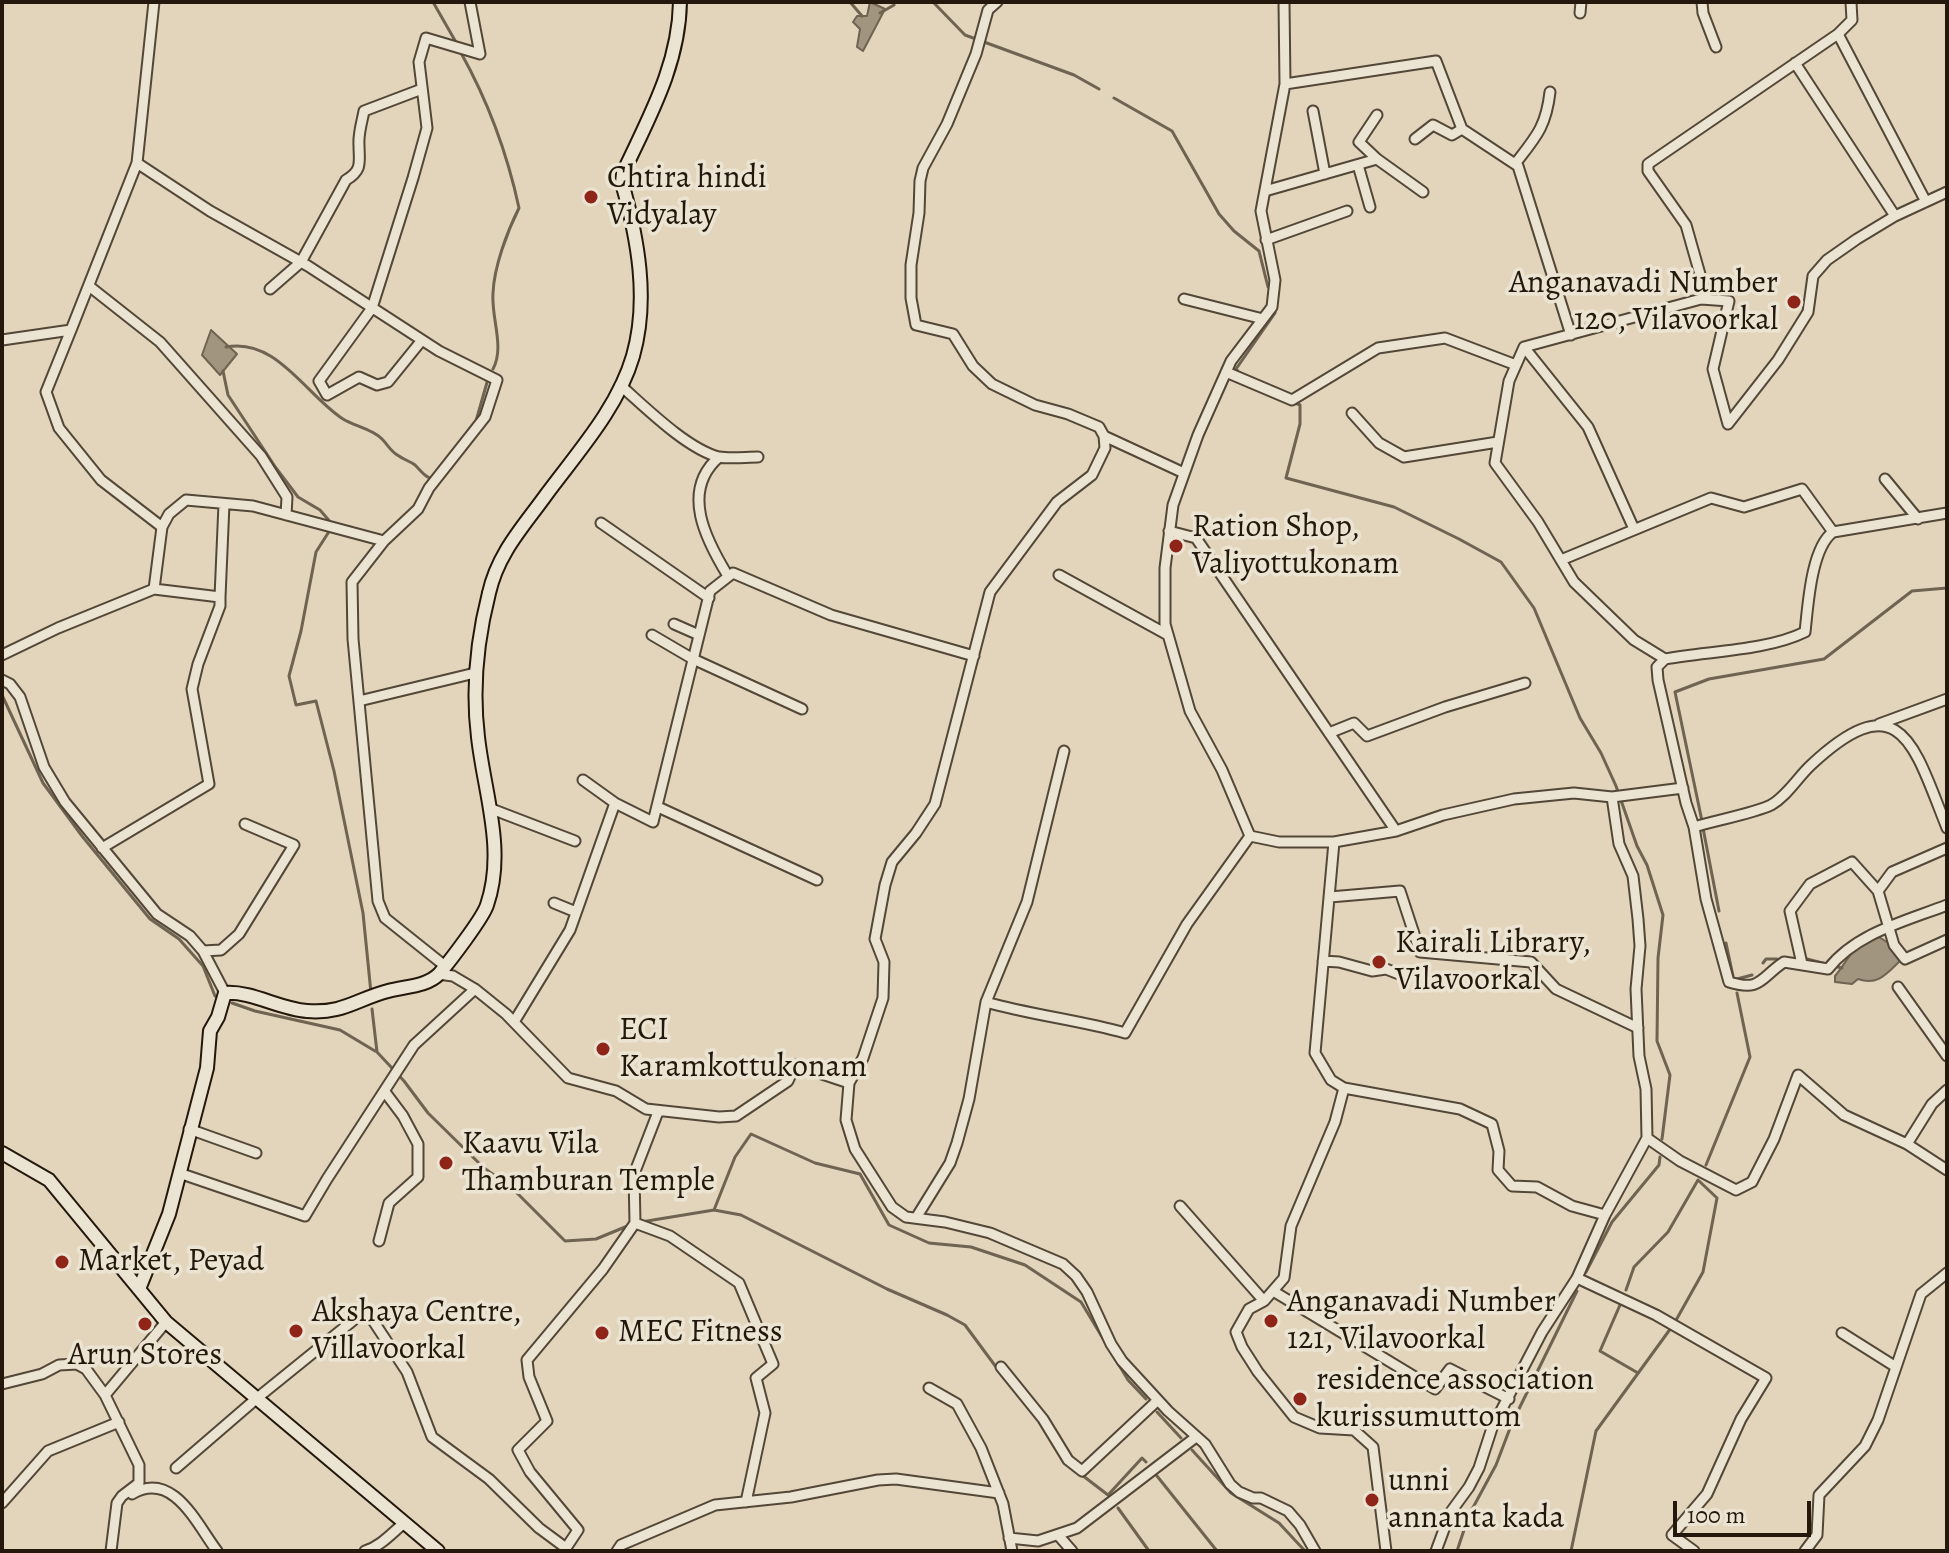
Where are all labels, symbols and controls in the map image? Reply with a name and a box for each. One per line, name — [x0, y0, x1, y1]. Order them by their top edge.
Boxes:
place label: Chtira hindi Vidyalay — [607, 160, 767, 235]
marker: Chtira hindi Vidyalay — [582, 188, 600, 206]
place label: Anganavadi Number 120, Vilavoorkal — [1509, 265, 1778, 340]
marker: Anganavadi Number 120, Vilavoorkal — [1785, 293, 1803, 311]
place label: Ration Shop, Valiyottukonam — [1192, 509, 1399, 584]
marker: Ration Shop, Valiyottukonam — [1167, 537, 1185, 555]
place label: Kairali Library, Vilavoorkal — [1395, 925, 1591, 1000]
marker: Kairali Library, Vilavoorkal — [1370, 953, 1388, 971]
place label: ECI Karamkottukonam — [619, 1012, 867, 1087]
marker: ECI Karamkottukonam — [594, 1040, 612, 1058]
place label: Kaavu Vila Thamburan Temple — [462, 1126, 715, 1201]
marker: Kaavu Vila Thamburan Temple — [437, 1154, 455, 1172]
place label: Market, Peyad — [78, 1243, 264, 1281]
marker: Market, Peyad — [53, 1253, 71, 1271]
place label: Anganavadi Number 121, Vilavoorkal — [1287, 1284, 1556, 1359]
place label: Akshaya Centre, Villavoorkal — [312, 1294, 522, 1369]
marker: Anganavadi Number 121, Vilavoorkal — [1262, 1312, 1280, 1330]
place label: MEC Fitness — [618, 1314, 783, 1352]
marker: Arun Stores — [136, 1315, 154, 1333]
marker: Akshaya Centre, Villavoorkal — [287, 1322, 305, 1340]
marker: MEC Fitness — [593, 1324, 611, 1342]
place label: Arun Stores — [68, 1337, 222, 1375]
place label: residence association kurissumuttom — [1316, 1362, 1594, 1437]
marker: residence association kurissumuttom — [1291, 1390, 1309, 1408]
place label: unni annanta kada — [1388, 1463, 1565, 1538]
scale bar — [1677, 1485, 1815, 1535]
marker: unni annanta kada — [1363, 1491, 1381, 1509]
text: 100 m — [1687, 1499, 1746, 1531]

